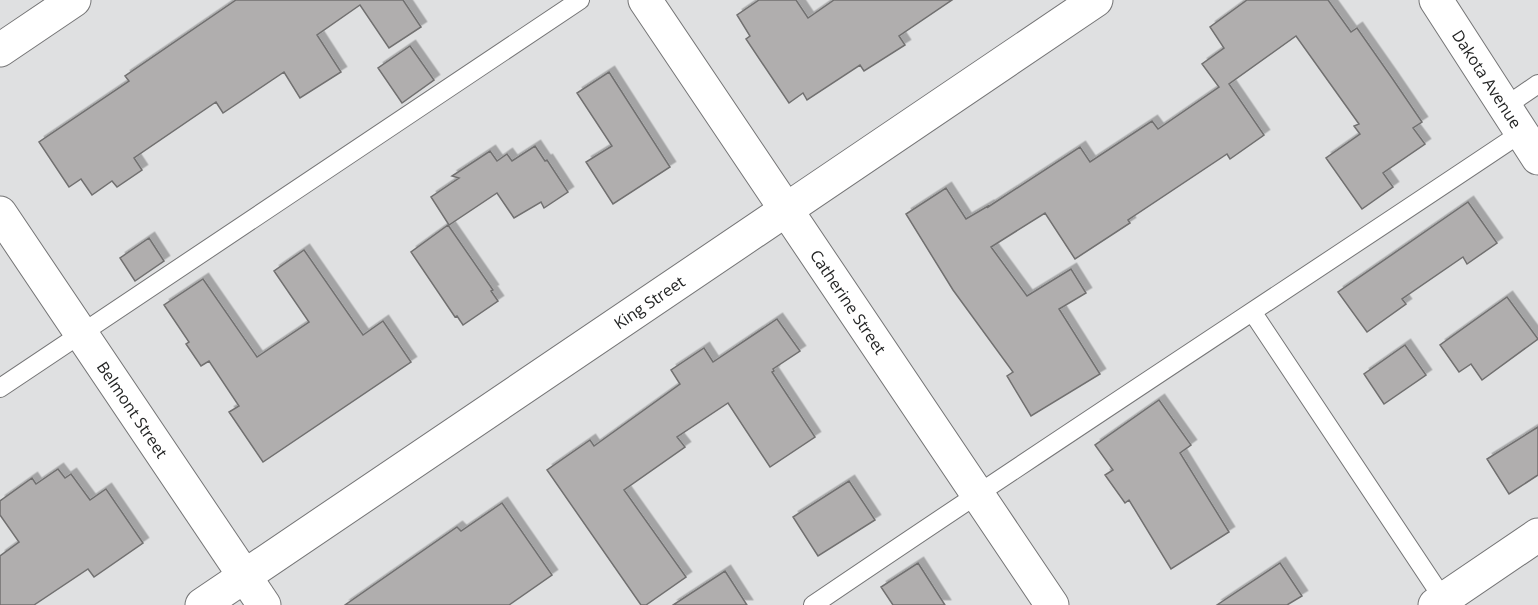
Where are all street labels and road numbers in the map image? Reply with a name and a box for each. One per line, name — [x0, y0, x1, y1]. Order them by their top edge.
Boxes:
street label: Dakota Avenue — [1447, 26, 1527, 132]
street label: Catherine Street — [805, 245, 891, 359]
street label: King Street — [609, 270, 689, 334]
street label: Belmont Street — [92, 357, 173, 462]

